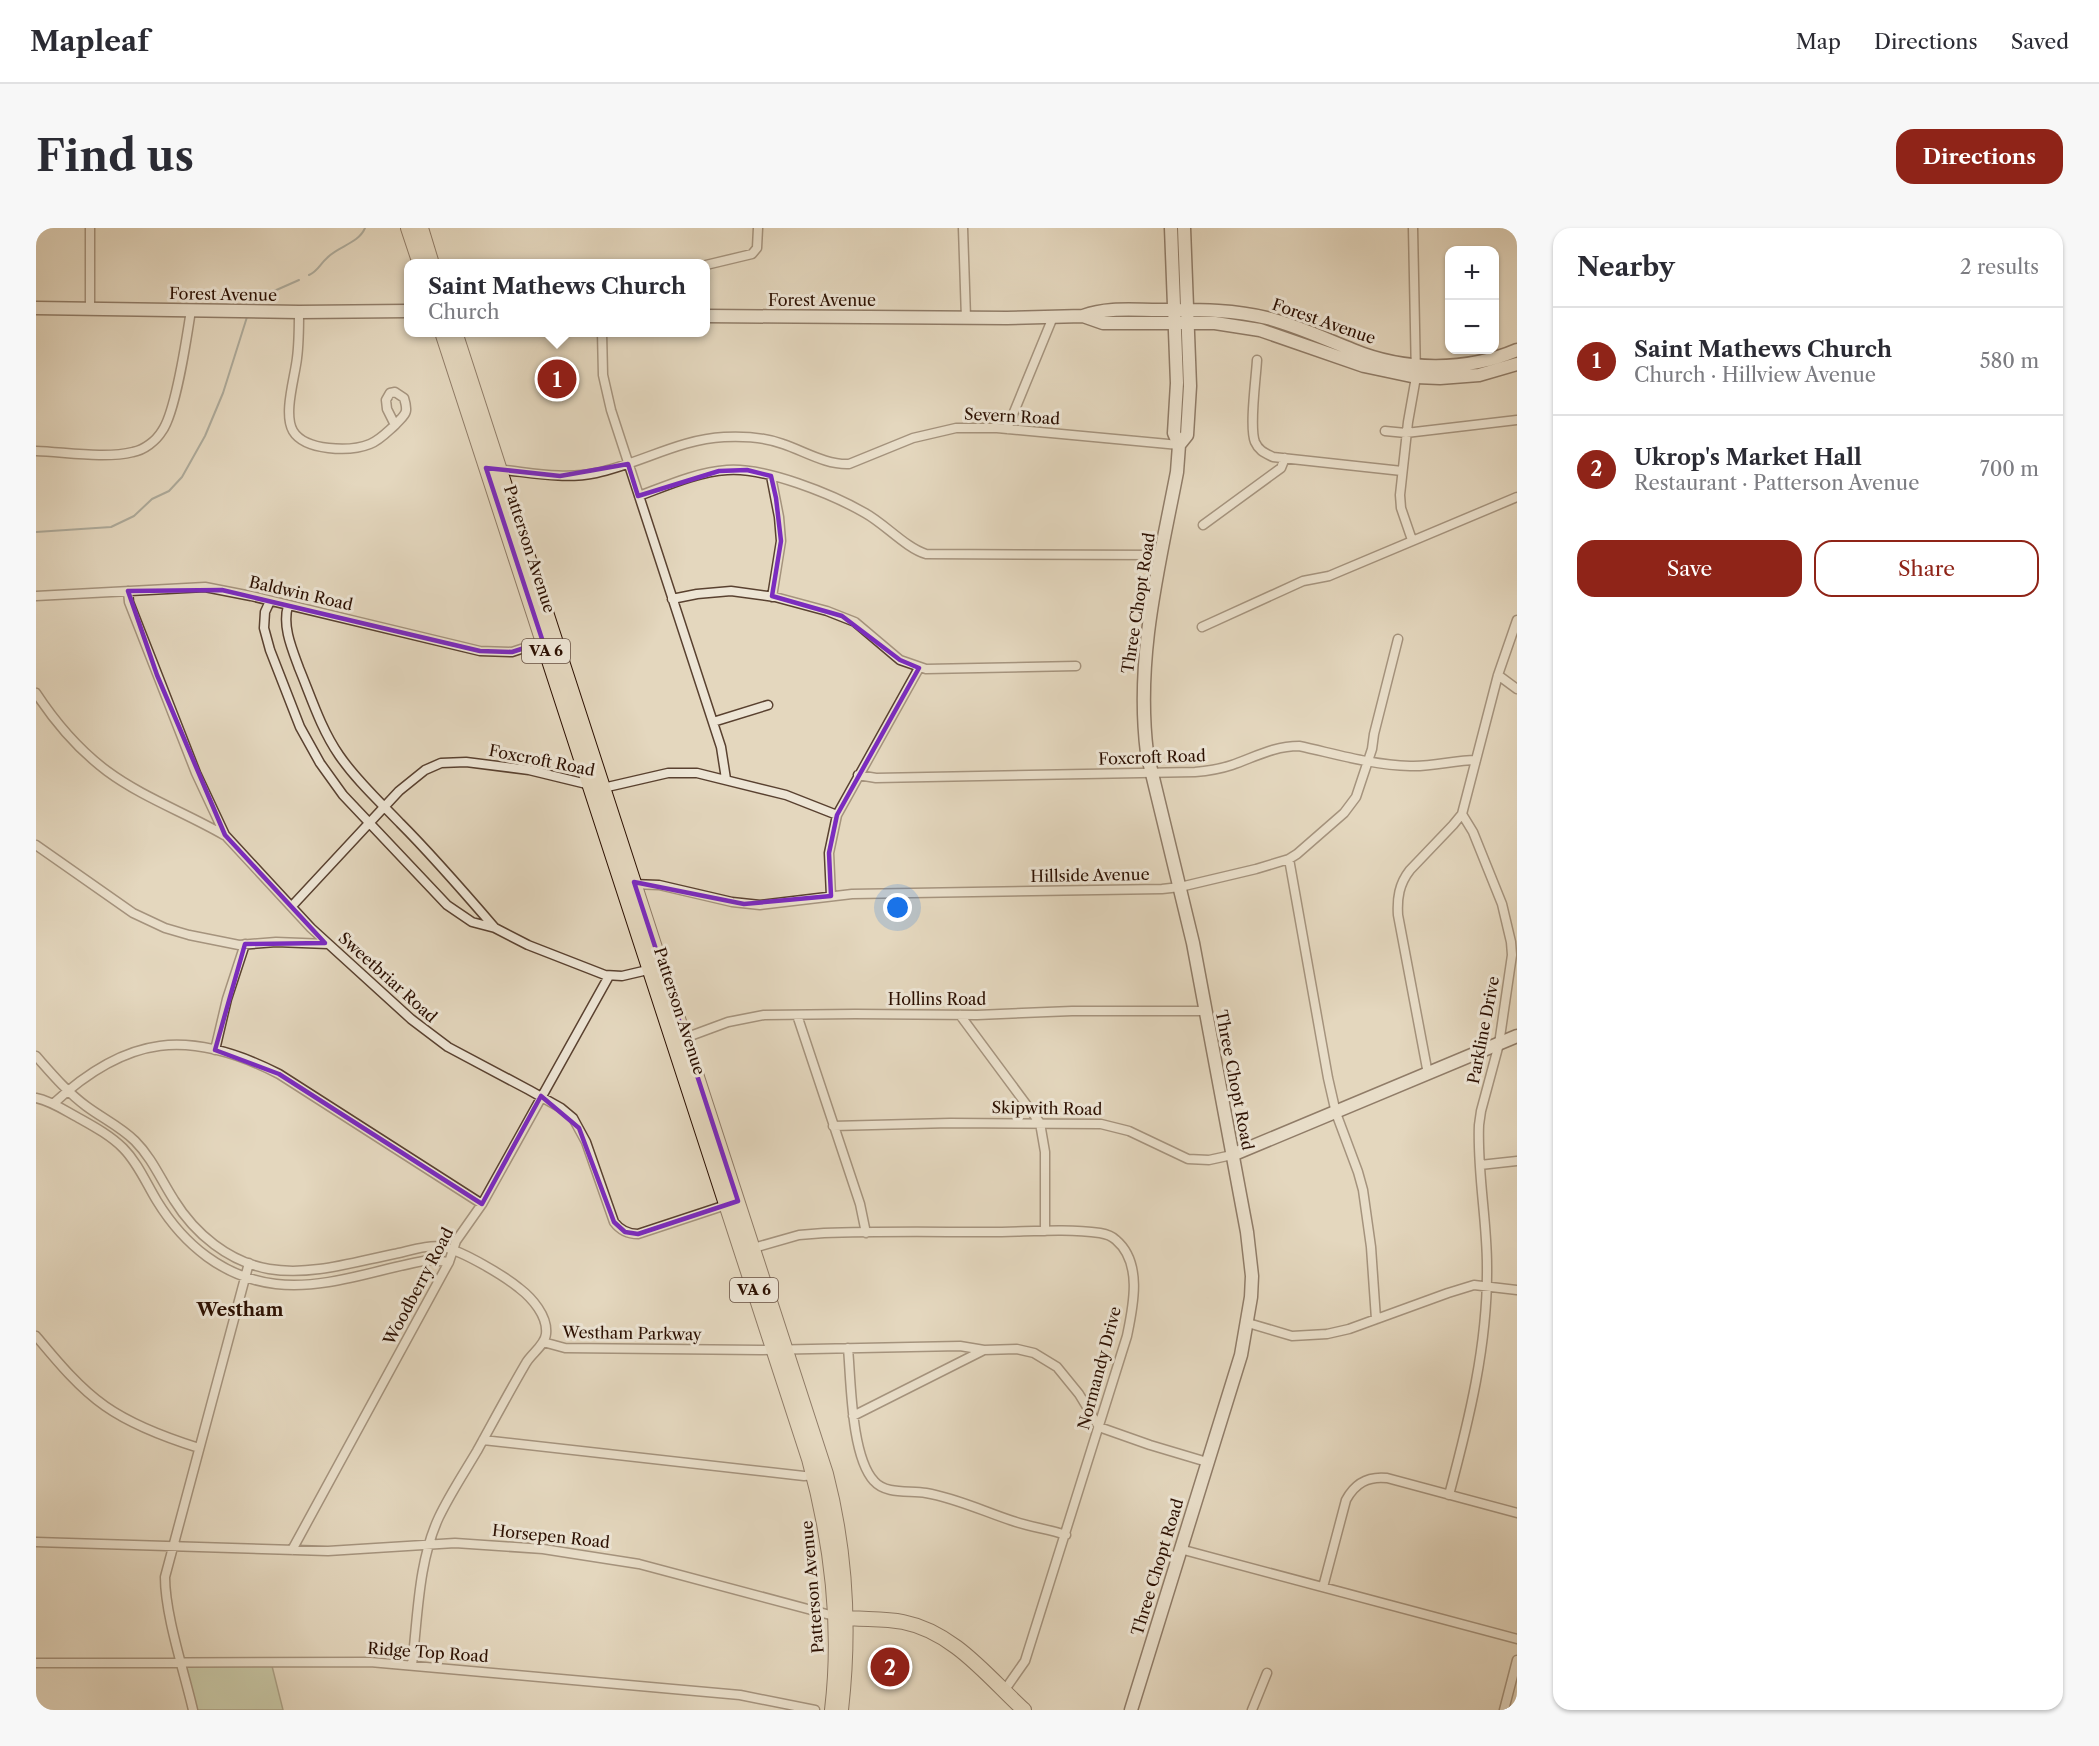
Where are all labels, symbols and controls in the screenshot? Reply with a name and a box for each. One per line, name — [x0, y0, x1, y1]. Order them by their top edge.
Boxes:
text: Mapleaf — [30, 24, 149, 58]
text: Map — [1796, 29, 1841, 54]
text: Directions — [1874, 29, 1978, 54]
text: Saved — [2011, 29, 2069, 54]
button: Directions — [1896, 129, 2063, 184]
text: Find us — [36, 130, 194, 182]
map controls — [1445, 246, 1499, 354]
button: + — [1445, 246, 1499, 300]
text: Nearby — [1577, 251, 1675, 283]
text: 2 results — [1960, 255, 2039, 279]
popup — [404, 259, 710, 337]
text: Saint Mathews Church — [428, 273, 686, 300]
street label: Forest Avenue — [169, 283, 277, 305]
street label: Forest Avenue — [768, 290, 876, 310]
street label: Forest Avenue — [1270, 294, 1378, 348]
text: Church — [428, 300, 499, 324]
button: − — [1445, 300, 1499, 354]
text: Saint Mathews Church — [1634, 336, 1892, 363]
text: 1 — [1592, 349, 1601, 373]
text: 580 m — [1980, 349, 2039, 373]
pin: 1 — [538, 356, 576, 402]
text: Church · Hillview Avenue — [1634, 363, 1876, 387]
street label: Severn Road — [964, 404, 1061, 429]
text: Ukrop's Market Hall — [1634, 444, 1862, 471]
text: 2 — [1591, 457, 1602, 481]
text: 700 m — [1980, 457, 2039, 481]
text: Restaurant · Patterson Avenue — [1634, 471, 1919, 495]
street label: Patterson Avenue — [500, 483, 560, 615]
street label: Three Chopt Road — [1117, 531, 1159, 675]
button: Save — [1577, 540, 1802, 597]
button: Share — [1814, 540, 2039, 597]
street label: Baldwin Road — [247, 571, 355, 615]
road number: VA 6 — [522, 639, 570, 663]
street label: Foxcroft Road — [487, 740, 597, 780]
street label: Foxcroft Road — [1098, 745, 1206, 769]
street label: Hillside Avenue — [1030, 864, 1150, 886]
your location — [883, 893, 912, 922]
street label: Sweetbriar Road — [335, 927, 442, 1027]
street label: Patterson Avenue — [650, 945, 710, 1077]
street label: Parkline Drive — [1463, 974, 1503, 1086]
street label: Hollins Road — [888, 989, 986, 1009]
street label: Three Chopt Road — [1212, 1008, 1258, 1152]
street label: Skipwith Road — [991, 1097, 1103, 1119]
street label: Woodberry Road — [378, 1224, 457, 1349]
road number: VA 6 — [730, 1278, 778, 1302]
district label: Westham — [196, 1299, 283, 1321]
street label: Normandy Drive — [1073, 1304, 1125, 1432]
street label: Westham Parkway — [561, 1322, 703, 1344]
street label: Three Chopt Road — [1127, 1496, 1187, 1638]
street label: Horsepen Road — [491, 1520, 611, 1552]
street label: Patterson Avenue — [796, 1520, 828, 1654]
street label: Ridge Top Road — [367, 1638, 490, 1666]
pin: 2 — [870, 1644, 910, 1690]

